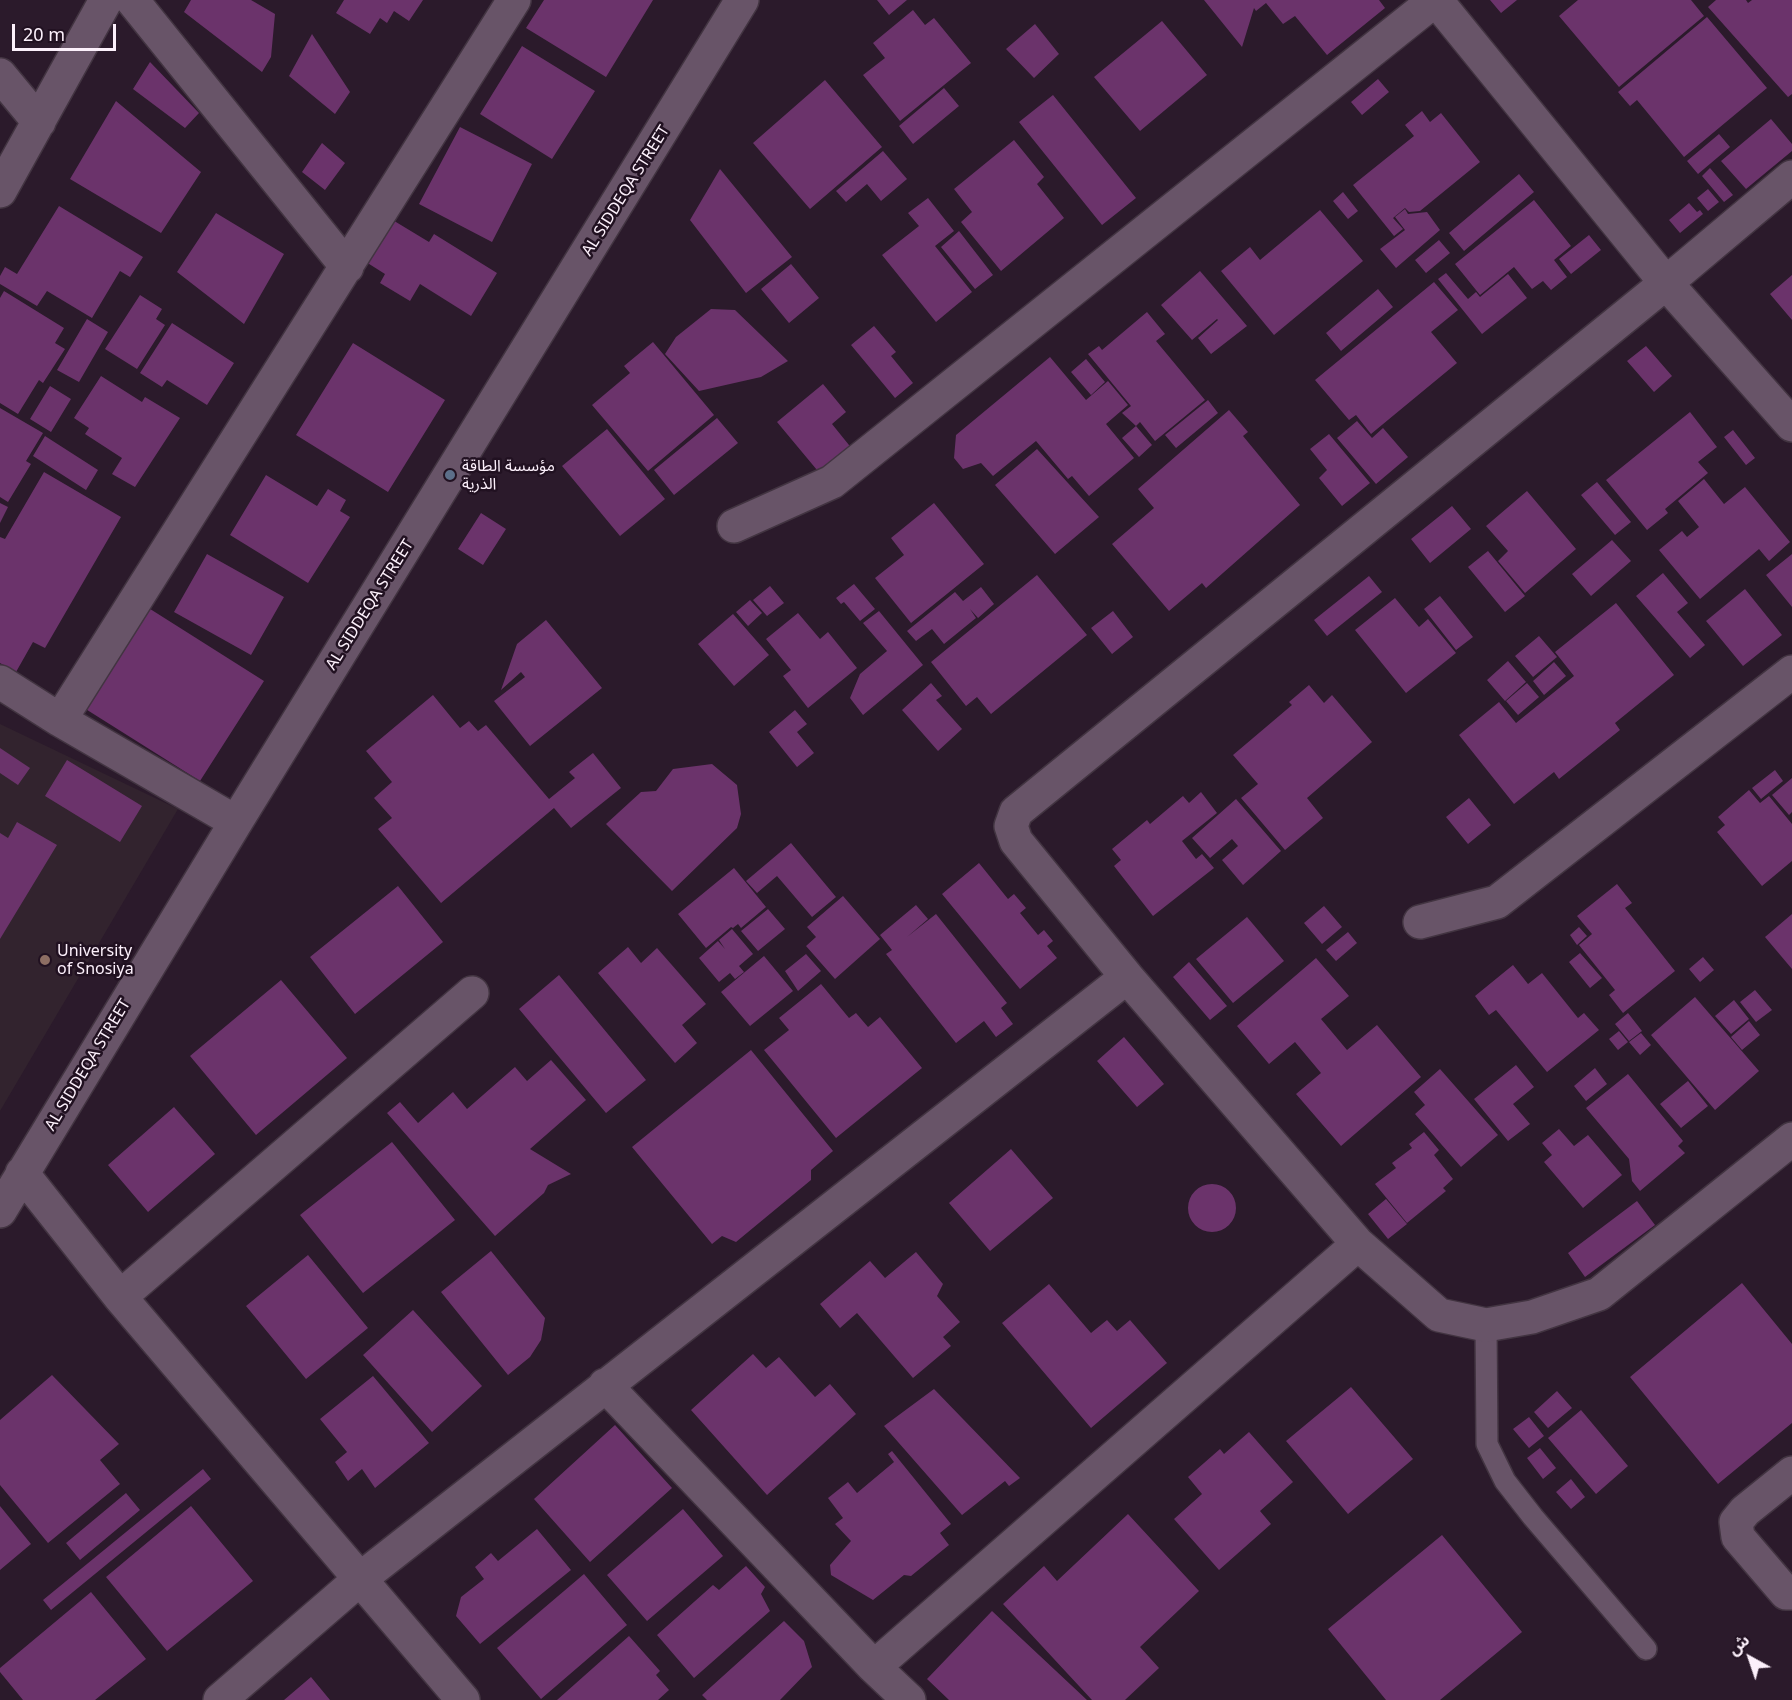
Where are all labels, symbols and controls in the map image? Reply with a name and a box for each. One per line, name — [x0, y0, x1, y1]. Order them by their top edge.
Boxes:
scale bar — [15, 12, 118, 50]
text: 20 m — [23, 22, 65, 46]
street label: AL SIDDEQA STREET — [578, 122, 674, 260]
place label: مؤسسة الطاقة الذرية — [462, 456, 555, 494]
marker: مؤسسة الطاقة الذرية — [443, 468, 457, 482]
street label: AL SIDDEQA STREET — [322, 536, 418, 674]
place label: University of Snosiya — [57, 941, 134, 979]
marker: University of Snosiya — [38, 953, 52, 967]
street label: AL SIDDEQA STREET — [41, 996, 135, 1134]
north arrow — [1720, 1628, 1780, 1688]
text: ش — [1723, 1629, 1754, 1660]

